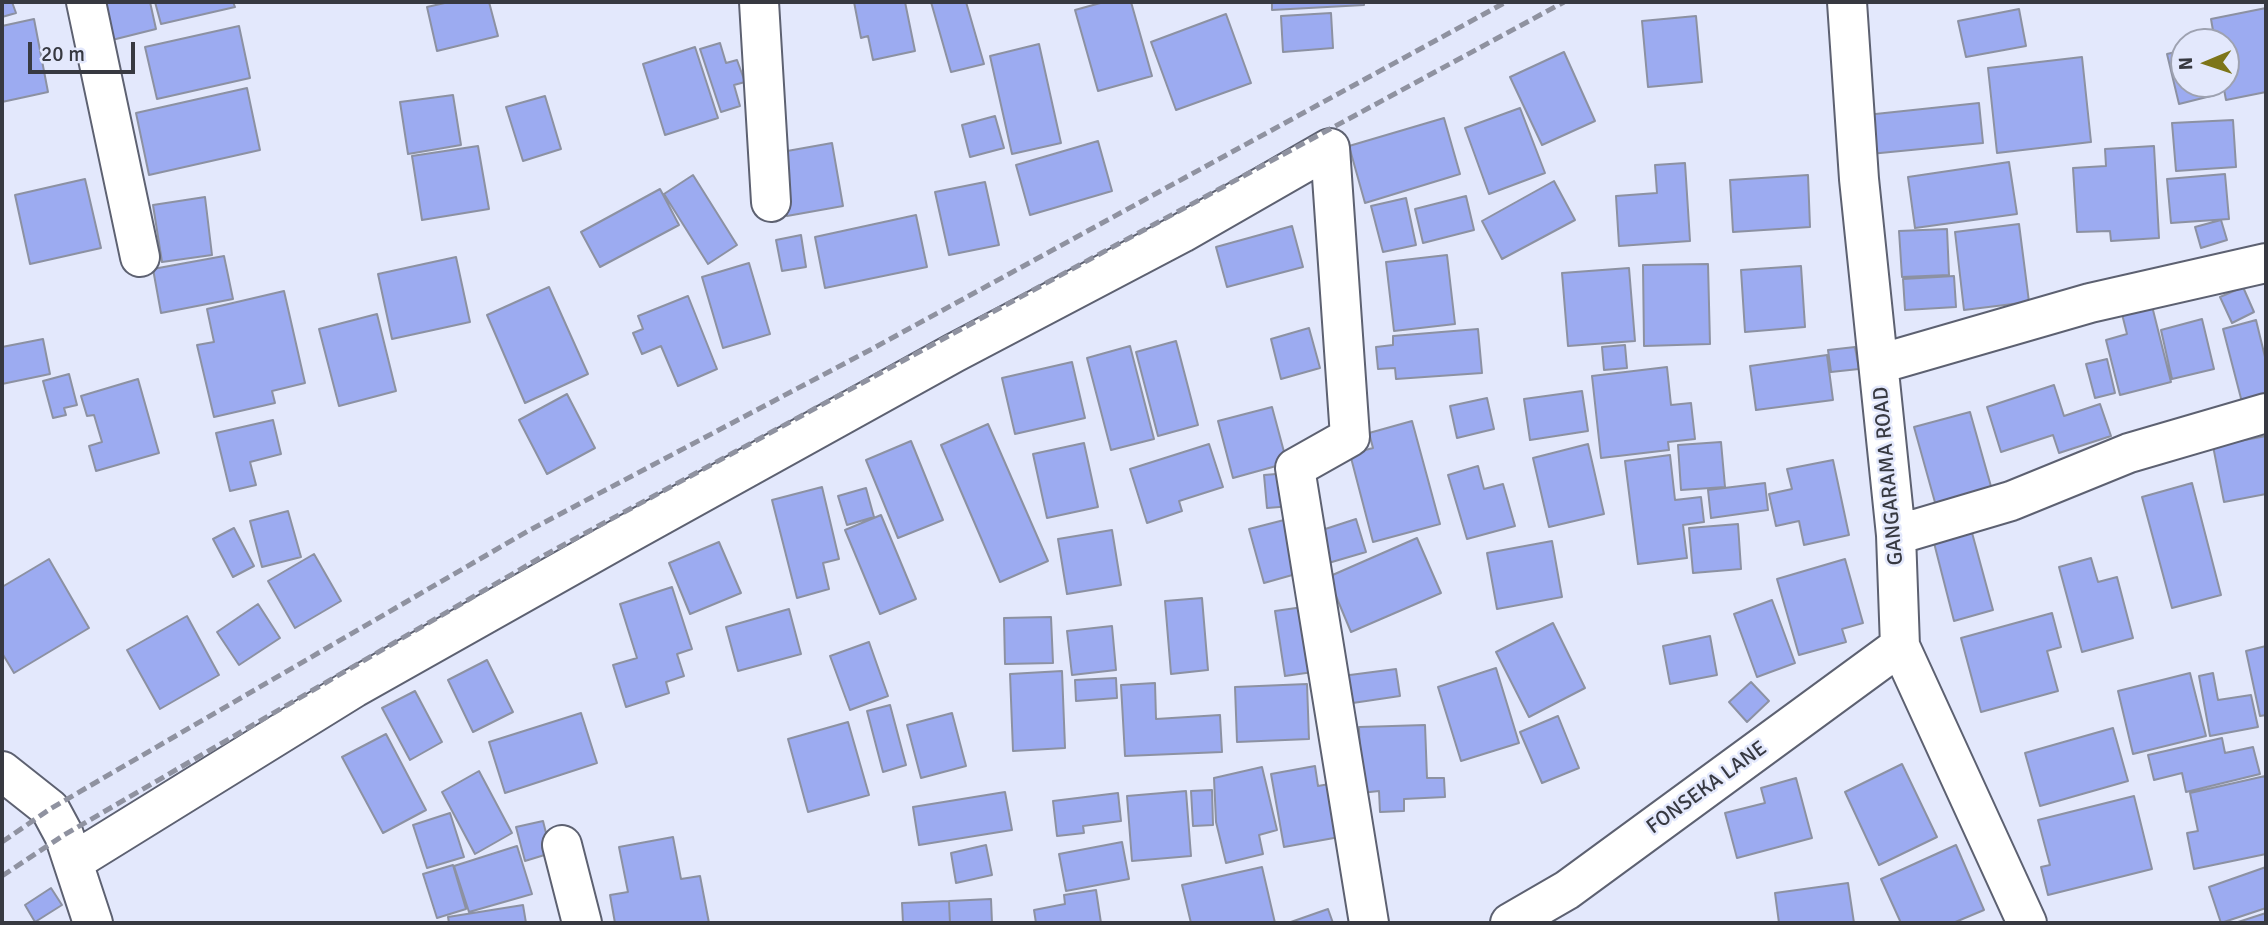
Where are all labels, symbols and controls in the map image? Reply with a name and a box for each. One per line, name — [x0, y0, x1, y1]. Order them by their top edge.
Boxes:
scale bar — [32, 28, 138, 72]
north arrow — [2170, 28, 2240, 98]
text: 20 m — [41, 41, 85, 67]
text: N — [2174, 57, 2198, 71]
street label: GANGARAMA ROAD — [1869, 386, 1909, 566]
street label: FONSEKA LANE — [1642, 736, 1772, 840]

